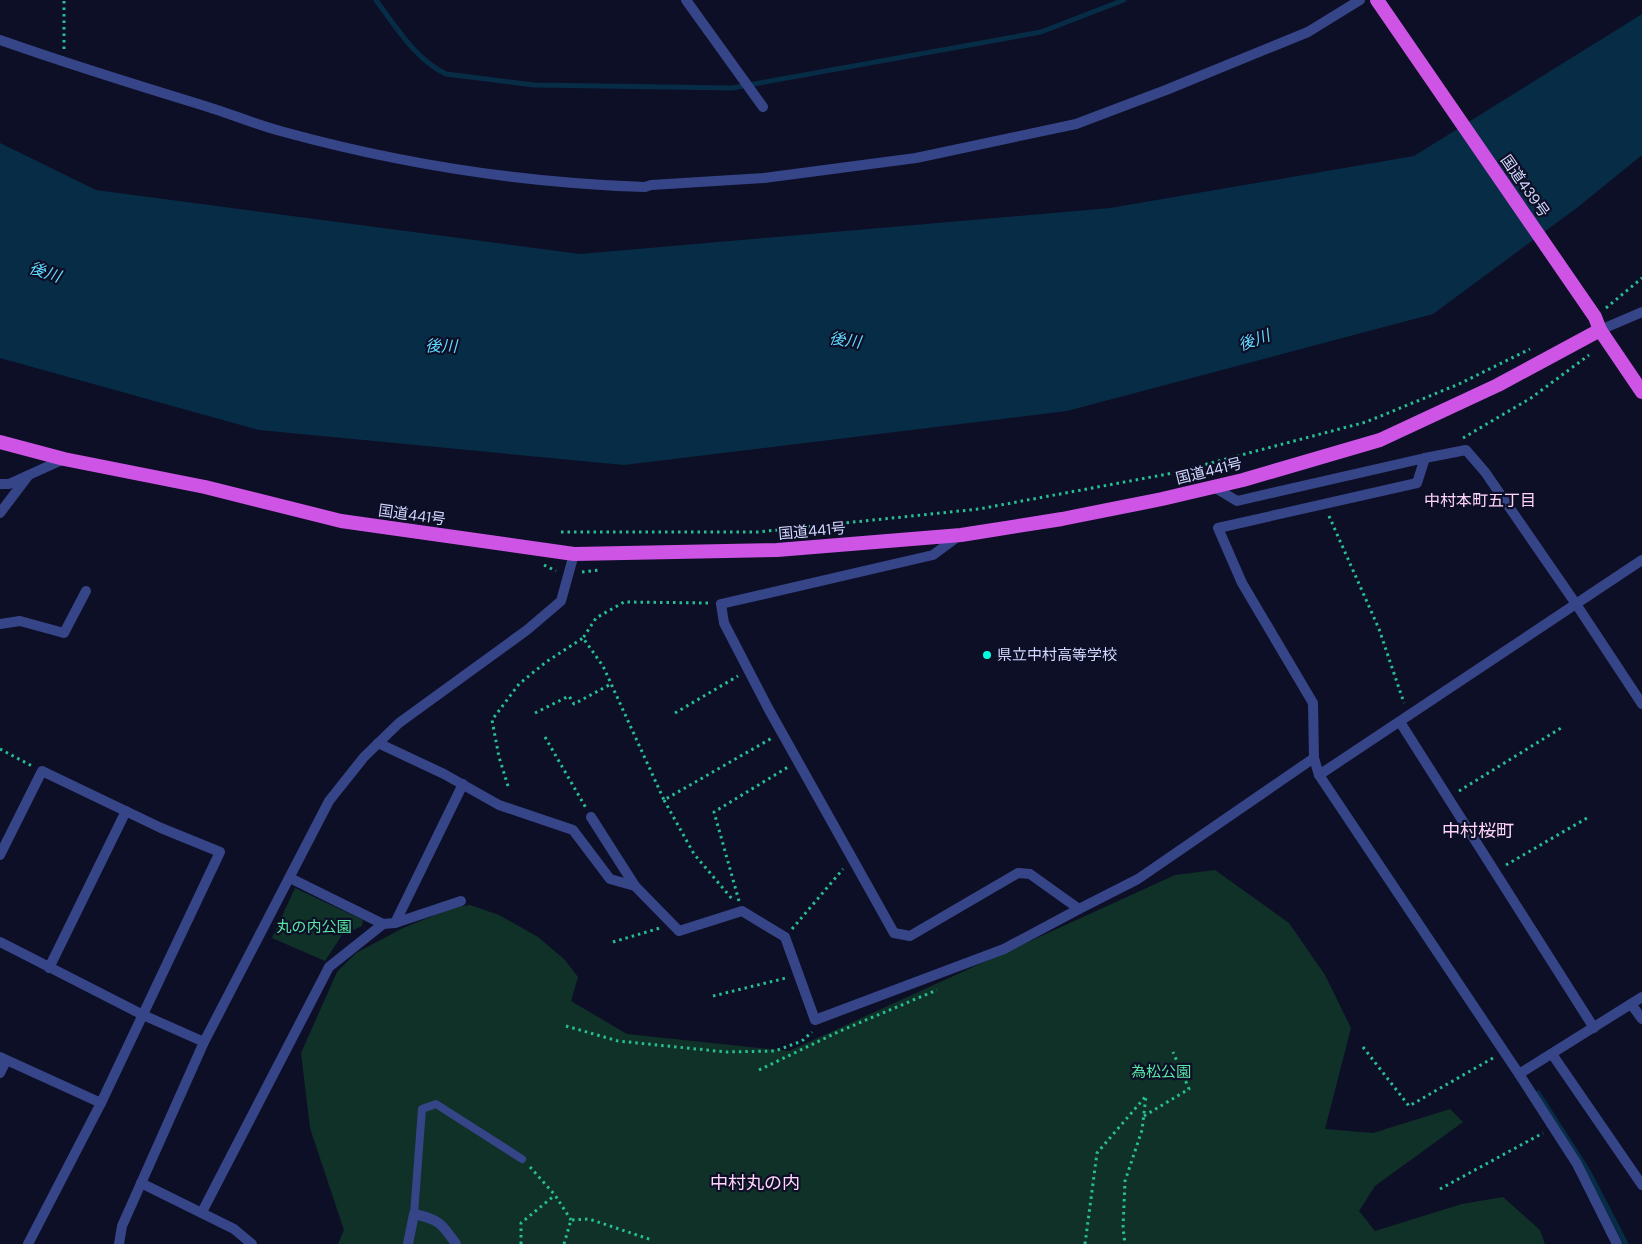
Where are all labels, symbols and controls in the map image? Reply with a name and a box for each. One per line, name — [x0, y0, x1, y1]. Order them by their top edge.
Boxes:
street label: 国道439号 — [1496, 151, 1554, 221]
water label: 後川 — [27, 257, 65, 288]
water label: 後川 — [1235, 324, 1274, 355]
water label: 後川 — [828, 327, 864, 353]
water label: 後川 — [425, 335, 459, 357]
street label: 国道441号 — [1174, 453, 1244, 489]
district label: 中村本町五丁目 — [1424, 490, 1536, 511]
street label: 国道441号 — [377, 500, 447, 530]
street label: 国道441号 — [777, 518, 847, 544]
place label: 県立中村高等学校 — [997, 645, 1117, 665]
marker: 県立中村高等学校 — [981, 649, 993, 661]
district label: 中村桜町 — [1442, 819, 1514, 843]
park label: 丸の内公園 — [276, 917, 352, 937]
park label: 為松公園 — [1131, 1062, 1191, 1082]
district label: 中村丸の内 — [710, 1171, 800, 1195]

